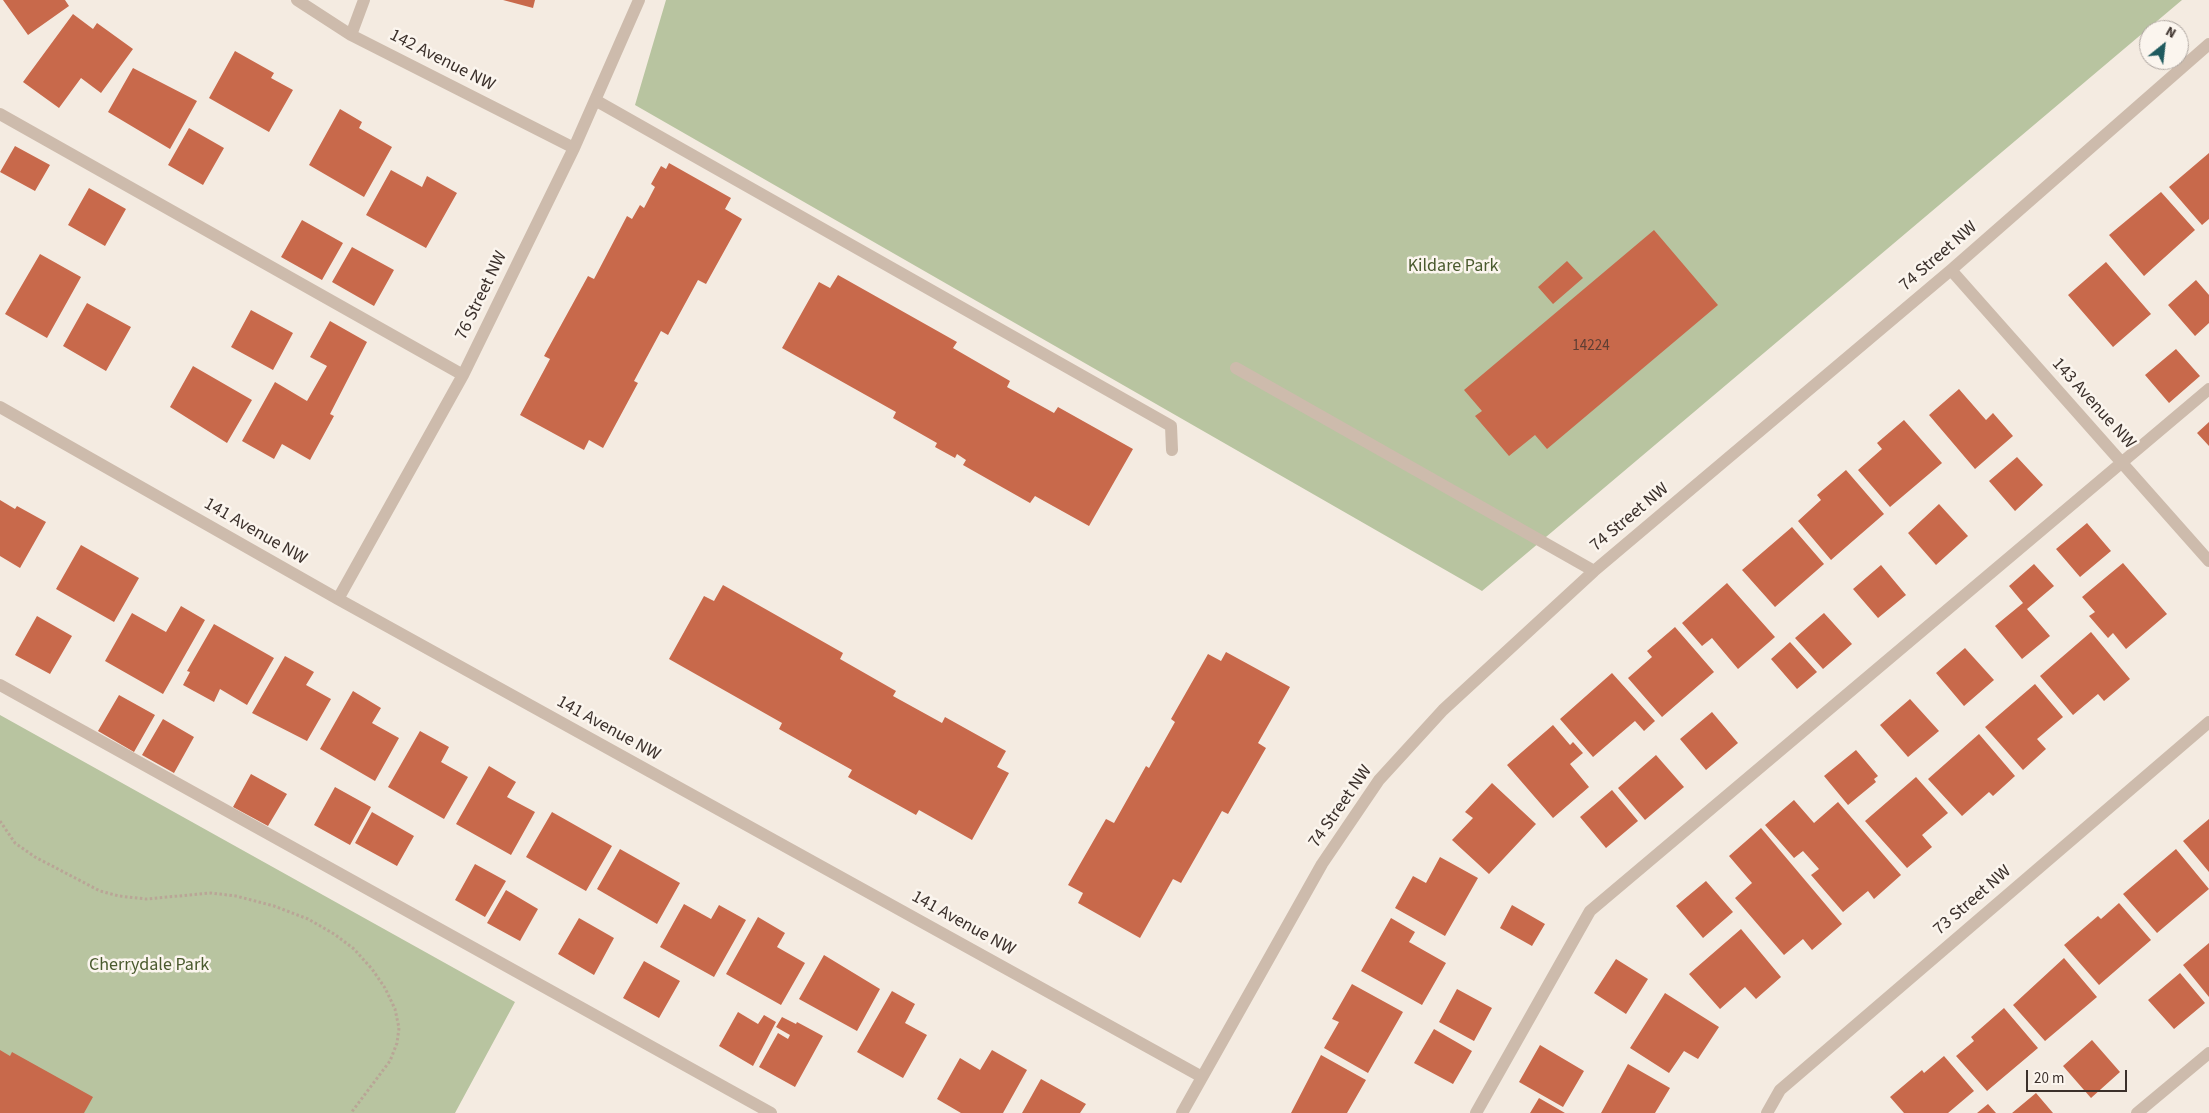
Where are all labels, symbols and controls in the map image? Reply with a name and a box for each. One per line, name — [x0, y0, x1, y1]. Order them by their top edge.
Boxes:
north arrow — [2139, 20, 2189, 70]
text: N — [2162, 22, 2180, 44]
street label: 142 Avenue NW — [386, 25, 498, 97]
street label: 74 Street NW — [1896, 217, 1982, 297]
street label: 76 Street NW — [451, 248, 513, 344]
park label: Kildare Park — [1408, 256, 1498, 278]
house number: 14224 — [1572, 338, 1610, 356]
street label: 143 Avenue NW — [2046, 354, 2140, 454]
street label: 74 Street NW — [1586, 479, 1674, 557]
street label: 141 Avenue NW — [200, 494, 310, 570]
street label: 141 Avenue NW — [552, 692, 664, 766]
street label: 74 Street NW — [1305, 761, 1377, 853]
street label: 73 Street NW — [1930, 861, 2016, 941]
street label: 141 Avenue NW — [907, 887, 1019, 961]
park label: Cherrydale Park — [89, 955, 209, 977]
scale bar — [2029, 1060, 2130, 1092]
text: 20 m — [2034, 1068, 2064, 1089]

